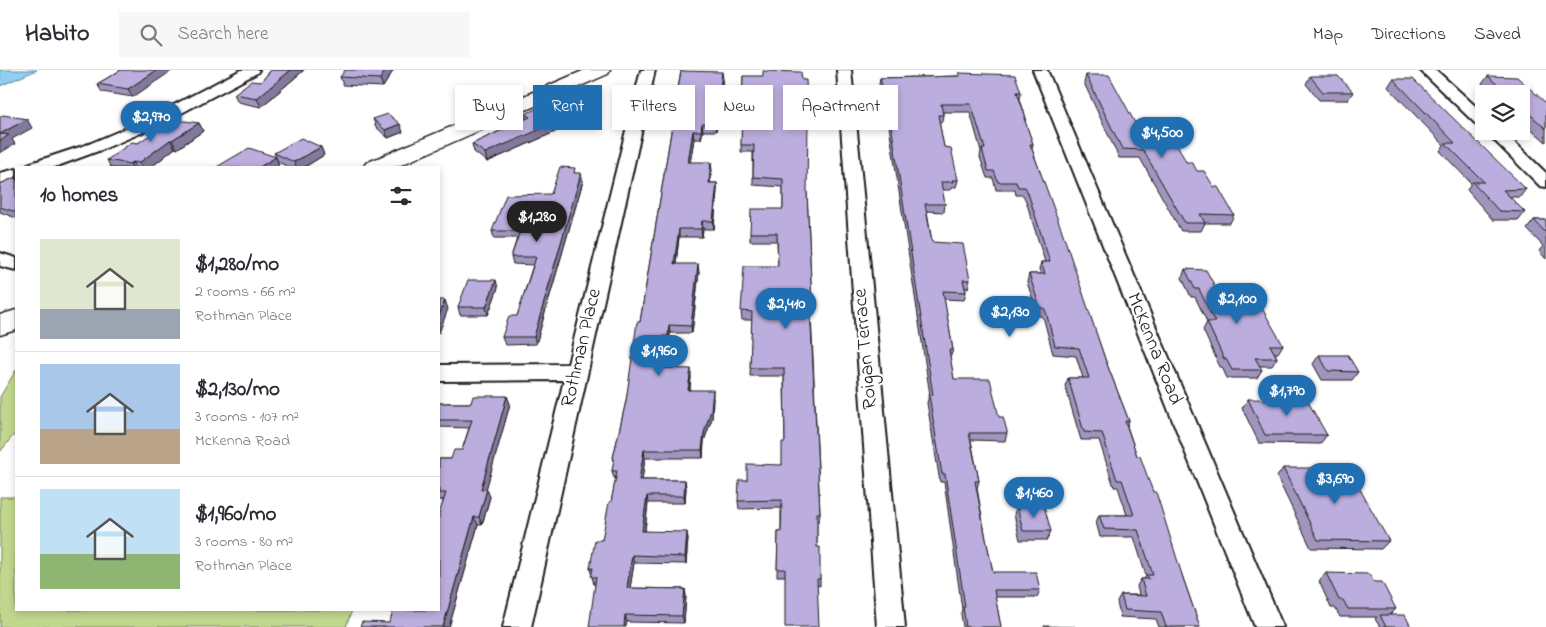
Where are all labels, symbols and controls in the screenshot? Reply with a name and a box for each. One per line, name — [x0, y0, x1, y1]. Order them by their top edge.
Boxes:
search box — [119, 12, 469, 57]
text: Habito — [25, 17, 89, 52]
icon: search — [137, 21, 165, 49]
text: Search here — [177, 21, 268, 48]
text: Map — [1313, 22, 1343, 48]
text: Directions — [1371, 22, 1446, 48]
text: Saved — [1474, 22, 1521, 48]
chip: Buy — [455, 85, 523, 130]
chip: Rent — [533, 85, 602, 130]
chip: Filters — [612, 85, 695, 130]
chip: New — [705, 85, 773, 130]
chip: Apartment — [783, 85, 898, 130]
map controls — [1475, 85, 1530, 140]
button: layers — [1475, 85, 1530, 140]
pin: $2,970 — [110, 100, 192, 143]
text: $2,970 — [132, 105, 170, 129]
pin: $4,500 — [1121, 116, 1203, 159]
text: $4,500 — [1141, 121, 1183, 145]
text: 10 homes — [40, 181, 118, 211]
icon: filters — [387, 182, 415, 210]
pin: $1,280 — [496, 200, 578, 243]
text: $1,280 — [518, 205, 556, 229]
text: $1,280/mo — [195, 250, 279, 280]
icon: home — [80, 259, 140, 319]
text: 2 rooms · 66 m² — [195, 280, 296, 304]
pin: $2,100 — [1196, 282, 1278, 325]
street label: Rothman Place — [554, 286, 610, 410]
street label: Roigan Terrace — [846, 287, 887, 411]
text: $2,100 — [1217, 287, 1257, 311]
pin: $2,410 — [745, 288, 827, 330]
street label: McKenna Road — [1118, 289, 1190, 409]
text: $2,410 — [767, 292, 805, 316]
pin: $2,130 — [969, 296, 1051, 338]
text: $2,130 — [991, 300, 1030, 324]
text: Rothman Place — [195, 304, 292, 328]
pin: $1,960 — [618, 334, 700, 377]
text: $1,960 — [641, 339, 677, 363]
pin: $1,790 — [1246, 374, 1328, 417]
text: $2,130/mo — [195, 375, 280, 405]
text: $1,790 — [1269, 379, 1305, 403]
icon: home — [80, 384, 140, 444]
text: 3 rooms · 107 m² — [195, 405, 299, 429]
text: McKenna Road — [195, 429, 290, 453]
pin: $3,690 — [1294, 462, 1376, 505]
text: $3,690 — [1316, 467, 1354, 491]
pin: $1,460 — [993, 476, 1075, 519]
text: $1,460 — [1015, 481, 1053, 505]
text: $1,960/mo — [195, 500, 276, 530]
icon: home — [80, 509, 140, 569]
text: 3 rooms · 80 m² — [195, 530, 293, 554]
text: Rothman Place — [195, 554, 292, 578]

